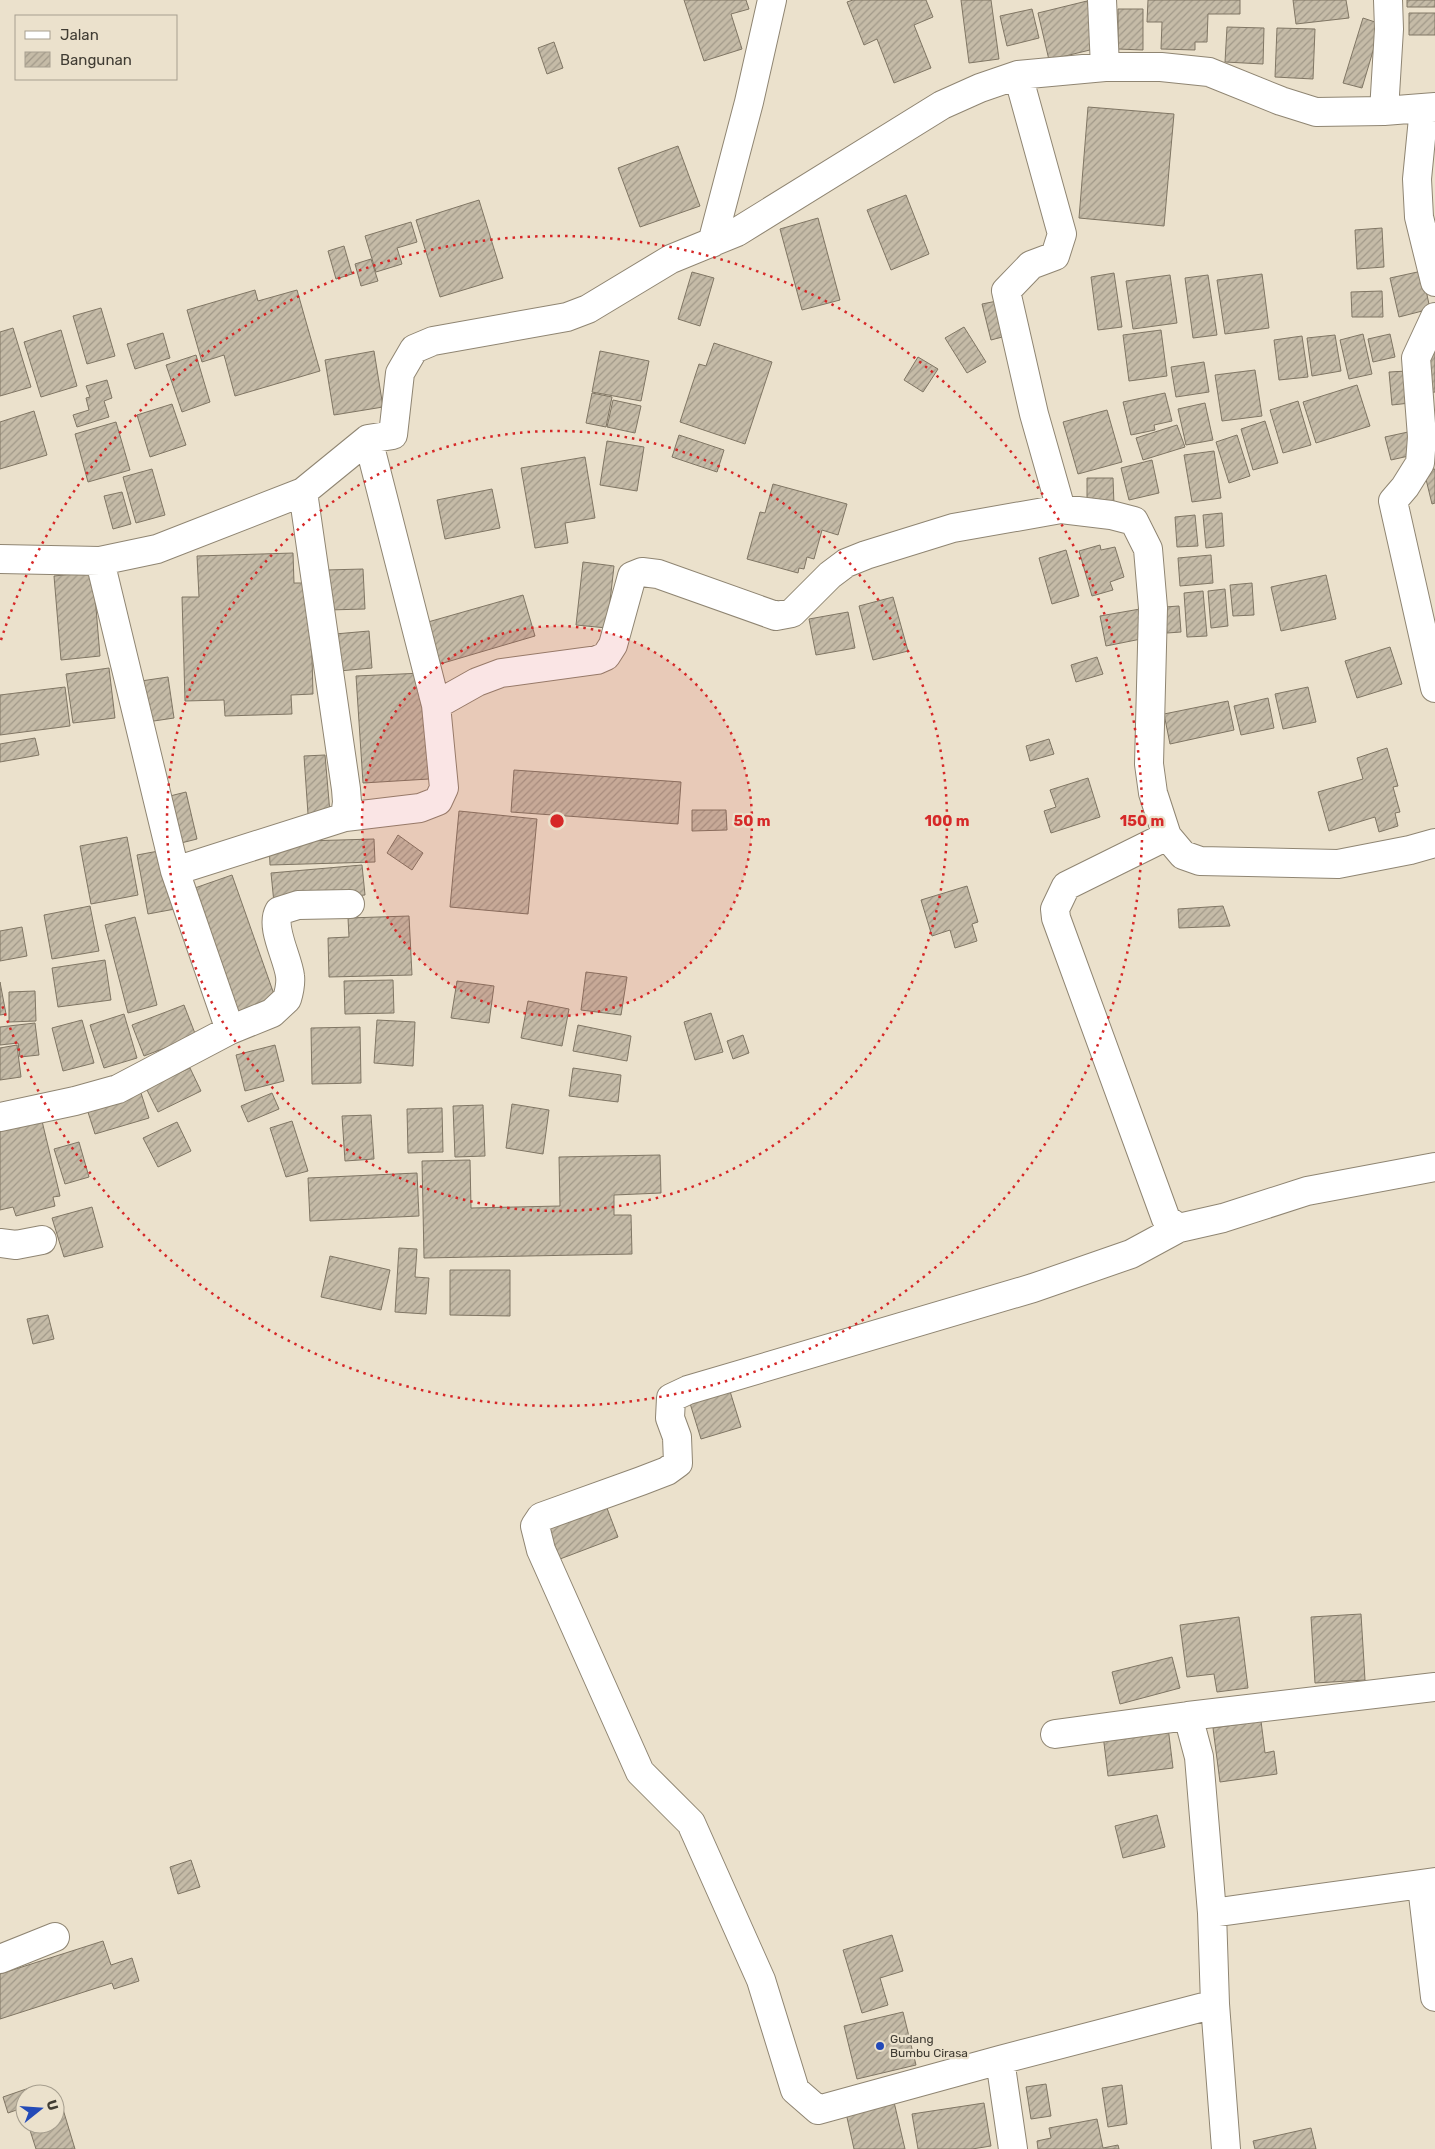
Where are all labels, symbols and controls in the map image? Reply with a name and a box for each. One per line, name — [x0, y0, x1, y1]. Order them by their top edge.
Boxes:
legend — [15, 15, 178, 80]
text: Jalan — [60, 26, 99, 44]
text: Bangunan — [60, 51, 132, 69]
centre of rings — [548, 812, 566, 830]
text: 50 m — [734, 812, 770, 830]
text: 100 m — [925, 812, 969, 830]
text: 150 m — [1120, 812, 1164, 830]
place label: Gudang Bumbu Cirasa — [890, 2032, 968, 2060]
marker: Gudang Bumbu Cirasa — [874, 2040, 886, 2052]
north arrow — [15, 2084, 65, 2134]
text: U — [42, 2098, 62, 2113]

